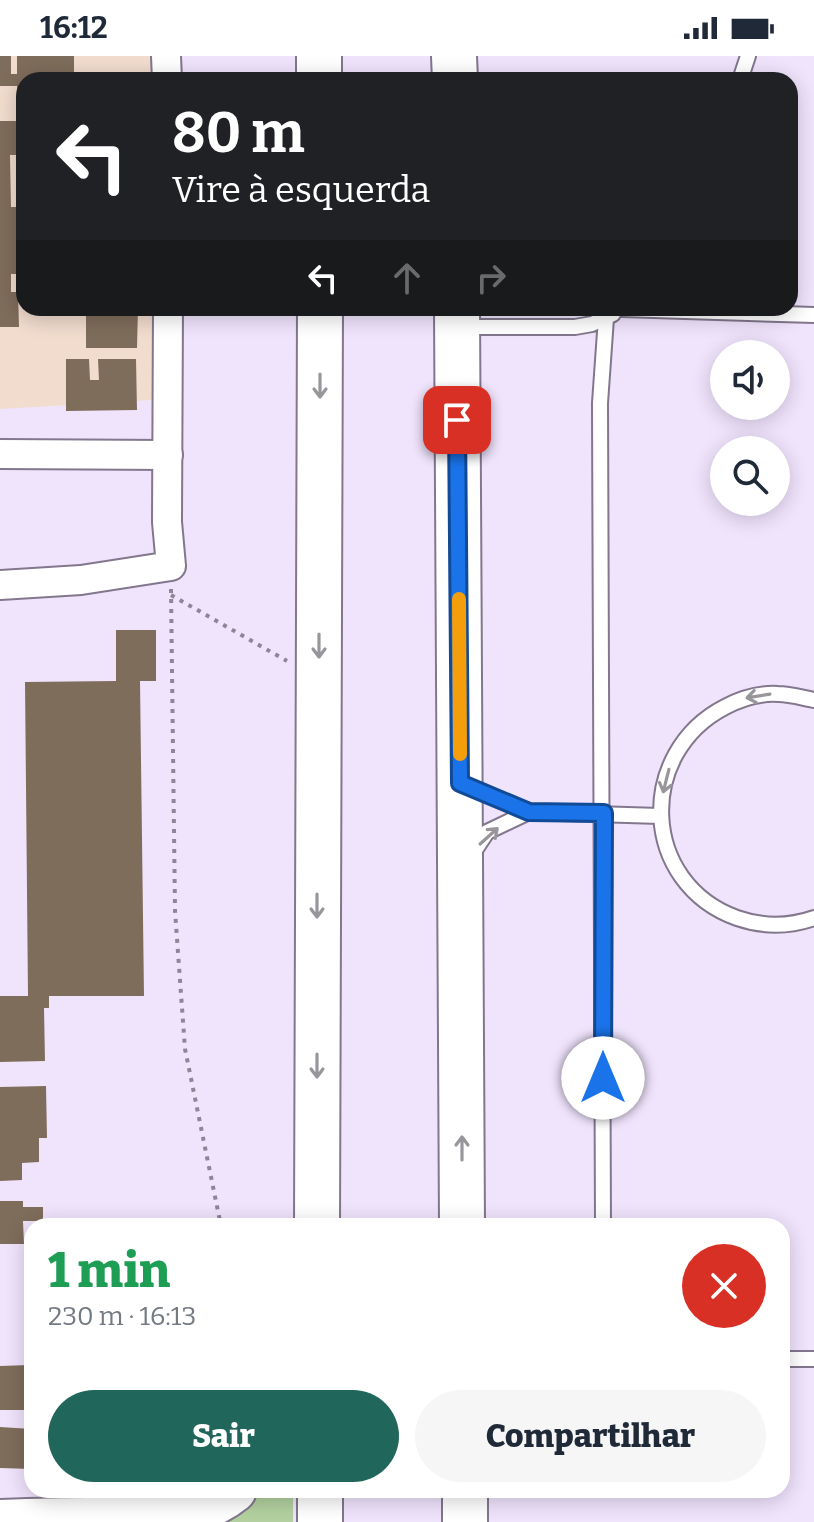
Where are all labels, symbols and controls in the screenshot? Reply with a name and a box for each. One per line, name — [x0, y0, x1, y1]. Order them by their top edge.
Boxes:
text: 16:12 — [40, 10, 108, 46]
text: 80 m — [172, 100, 305, 167]
icon: left — [40, 104, 144, 208]
text: Vire à esquerda — [172, 168, 430, 212]
icon: left — [301, 256, 345, 300]
icon: ahead — [385, 256, 429, 300]
icon: right — [469, 256, 513, 300]
map controls — [710, 340, 790, 516]
button: sound — [710, 340, 790, 420]
one-way arrow — [312, 372, 328, 399]
pin — [423, 386, 491, 454]
icon: arrive — [435, 398, 479, 442]
button: search — [710, 436, 790, 516]
one-way arrow — [311, 632, 327, 659]
one-way arrow — [746, 689, 771, 704]
one-way arrow — [657, 768, 672, 794]
one-way arrow — [479, 826, 499, 845]
one-way arrow — [309, 892, 325, 919]
position arrow — [561, 1036, 645, 1120]
one-way arrow — [309, 1052, 325, 1079]
one-way arrow — [454, 1135, 470, 1162]
text: 1 min — [48, 1242, 170, 1300]
button: close — [682, 1244, 766, 1328]
text: 230 m · 16:13 — [48, 1301, 196, 1332]
button: Sair — [48, 1390, 399, 1482]
button: Compartilhar — [415, 1390, 766, 1482]

